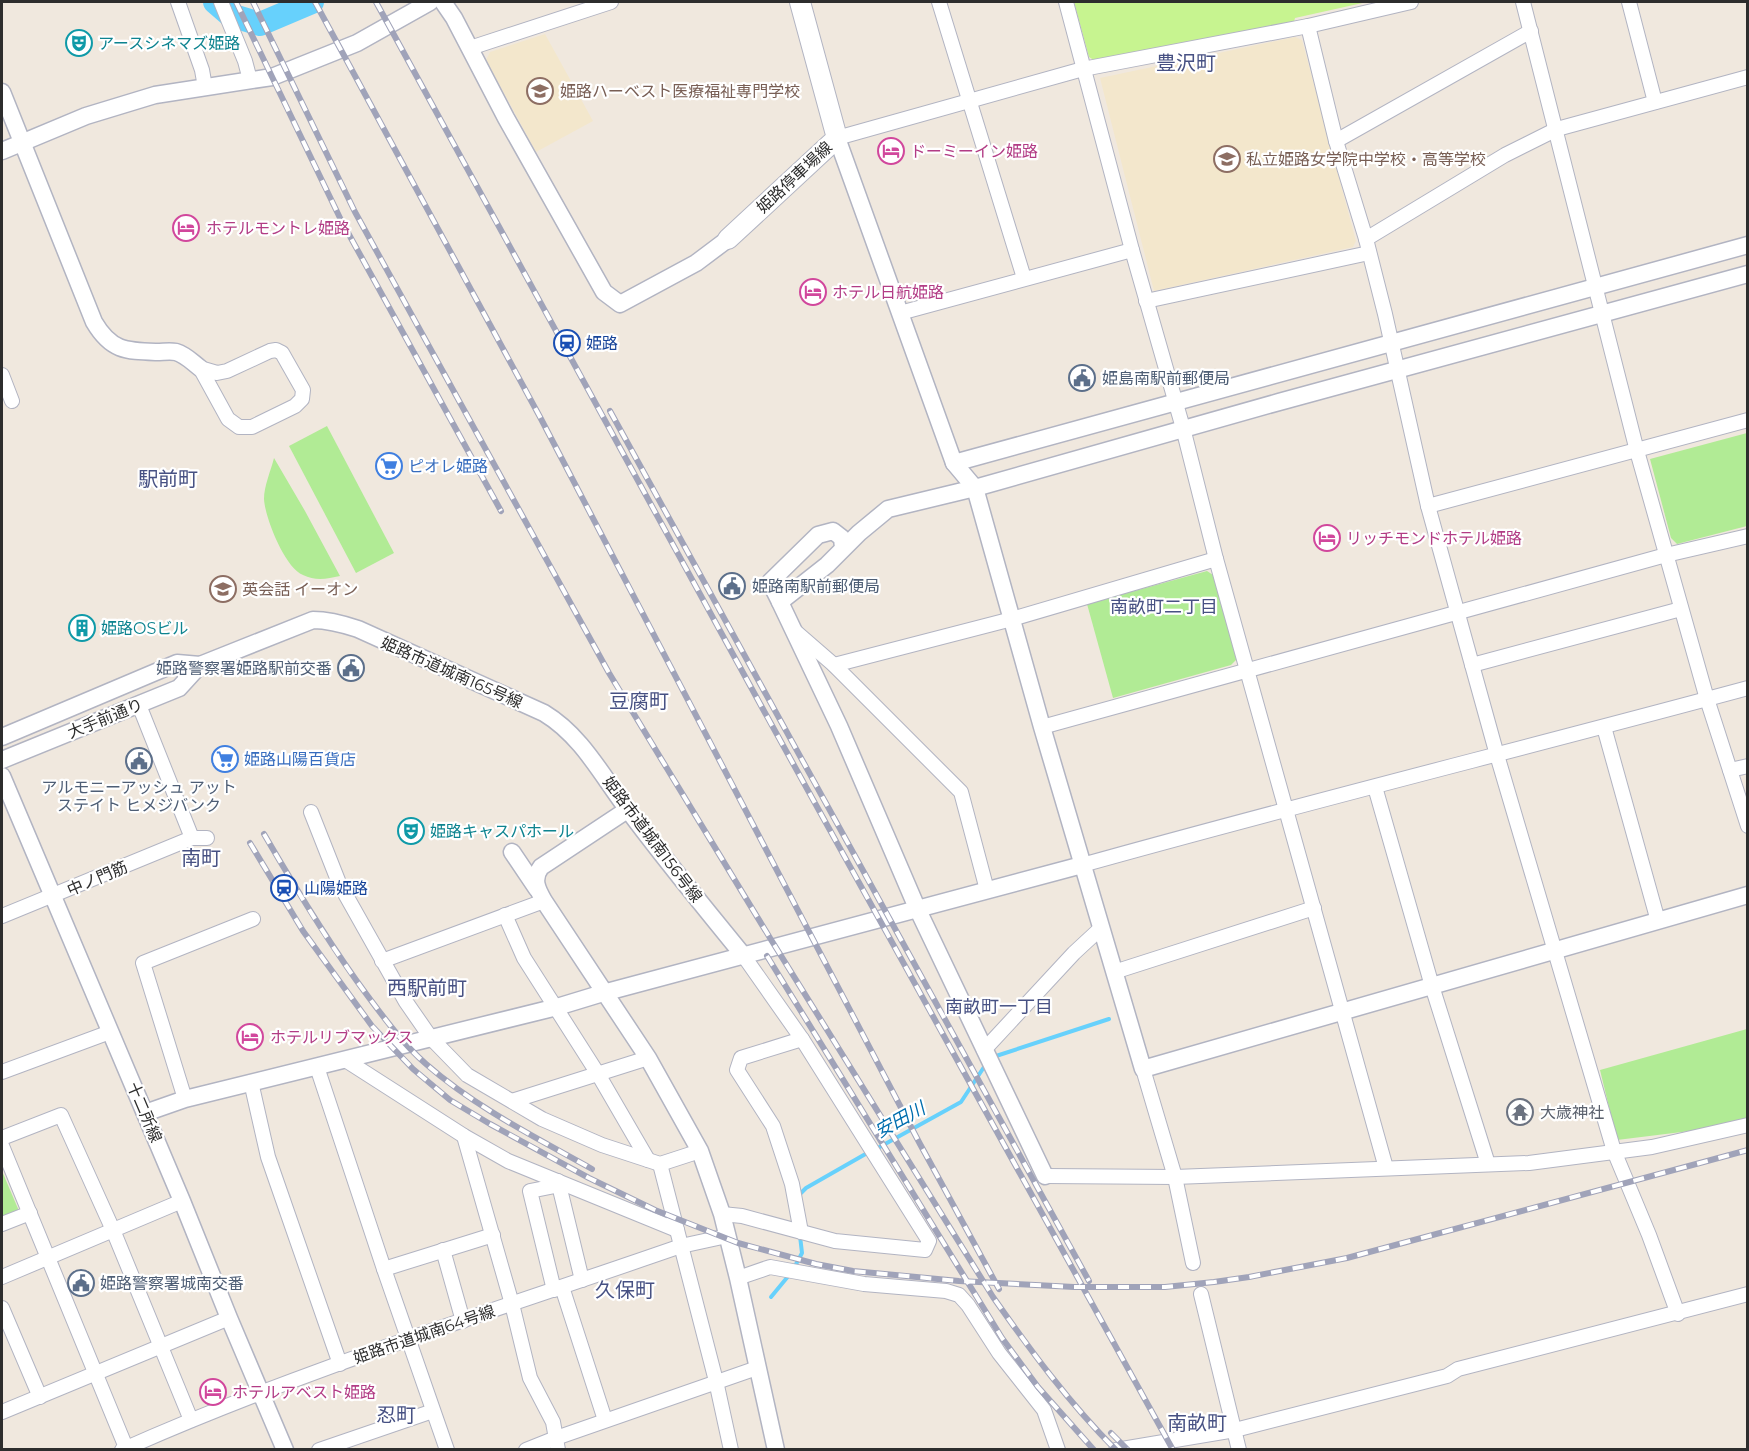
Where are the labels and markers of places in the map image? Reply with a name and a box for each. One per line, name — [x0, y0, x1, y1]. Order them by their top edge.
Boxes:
theatre icon: アースシネマズ姫路 — [64, 28, 94, 58]
place label: アースシネマズ姫路 — [98, 34, 240, 53]
school or university icon: 姫路ハーベスト医療福祉専門学校 — [525, 76, 555, 106]
place label: 姫路ハーベスト医療福祉専門学校 — [560, 82, 800, 101]
hotel icon: ドーミーイン姫路 — [876, 136, 906, 166]
place label: ドーミーイン姫路 — [910, 142, 1038, 161]
school or university icon: 私立姫路女学院中学校・高等学校 — [1212, 144, 1242, 174]
place label: 私立姫路女学院中学校・高等学校 — [1246, 150, 1486, 169]
hotel icon: ホテルモントレ姫路 — [171, 213, 201, 243]
place label: ホテルモントレ姫路 — [206, 219, 350, 238]
hotel icon: ホテル日航姫路 — [798, 277, 828, 307]
place label: ホテル日航姫路 — [832, 283, 944, 302]
station icon: 姫路 — [552, 328, 582, 358]
place label: 姫路 — [586, 334, 618, 353]
public building icon: 姫島南駅前郵便局 — [1067, 363, 1097, 393]
place label: 姫島南駅前郵便局 — [1102, 369, 1230, 388]
supermarket icon: ピオレ姫路 — [374, 451, 404, 481]
place label: ピオレ姫路 — [408, 457, 488, 476]
hotel icon: リッチモンドホテル姫路 — [1312, 523, 1342, 553]
place label: リッチモンドホテル姫路 — [1346, 529, 1522, 548]
public building icon: 姫路南駅前郵便局 — [717, 571, 747, 601]
school or university icon: 英会話 イーオン — [208, 574, 238, 604]
place label: 姫路南駅前郵便局 — [752, 577, 880, 596]
place label: 英会話 イーオン — [242, 580, 358, 599]
building icon: 姫路OSビル — [67, 613, 97, 643]
place label: 姫路OSビル — [101, 619, 188, 638]
public building icon: 姫路警察署姫路駅前交番 — [336, 653, 366, 683]
place label: 姫路警察署姫路駅前交番 — [156, 659, 332, 678]
supermarket icon: 姫路山陽百貨店 — [210, 744, 240, 774]
public building icon: アルモニーアッシュ アット ステイト ヒメジバンク — [124, 746, 154, 776]
place label: 姫路山陽百貨店 — [244, 750, 356, 769]
place label: アルモニーアッシュ アット ステイト ヒメジバンク — [41, 778, 237, 815]
theatre icon: 姫路キャスパホール — [396, 816, 426, 846]
place label: 姫路キャスパホール — [430, 822, 574, 841]
station icon: 山陽姫路 — [269, 873, 299, 903]
place label: 山陽姫路 — [304, 879, 368, 898]
hotel icon: ホテルリブマックス — [235, 1022, 265, 1052]
place label: ホテルリブマックス — [270, 1028, 414, 1047]
temple icon: 大歳神社 — [1505, 1097, 1535, 1127]
place label: 大歳神社 — [1540, 1103, 1604, 1122]
public building icon: 姫路警察署城南交番 — [66, 1268, 96, 1298]
place label: 姫路警察署城南交番 — [100, 1274, 244, 1293]
hotel icon: ホテルアベスト姫路 — [198, 1377, 228, 1407]
place label: ホテルアベスト姫路 — [232, 1383, 376, 1402]

